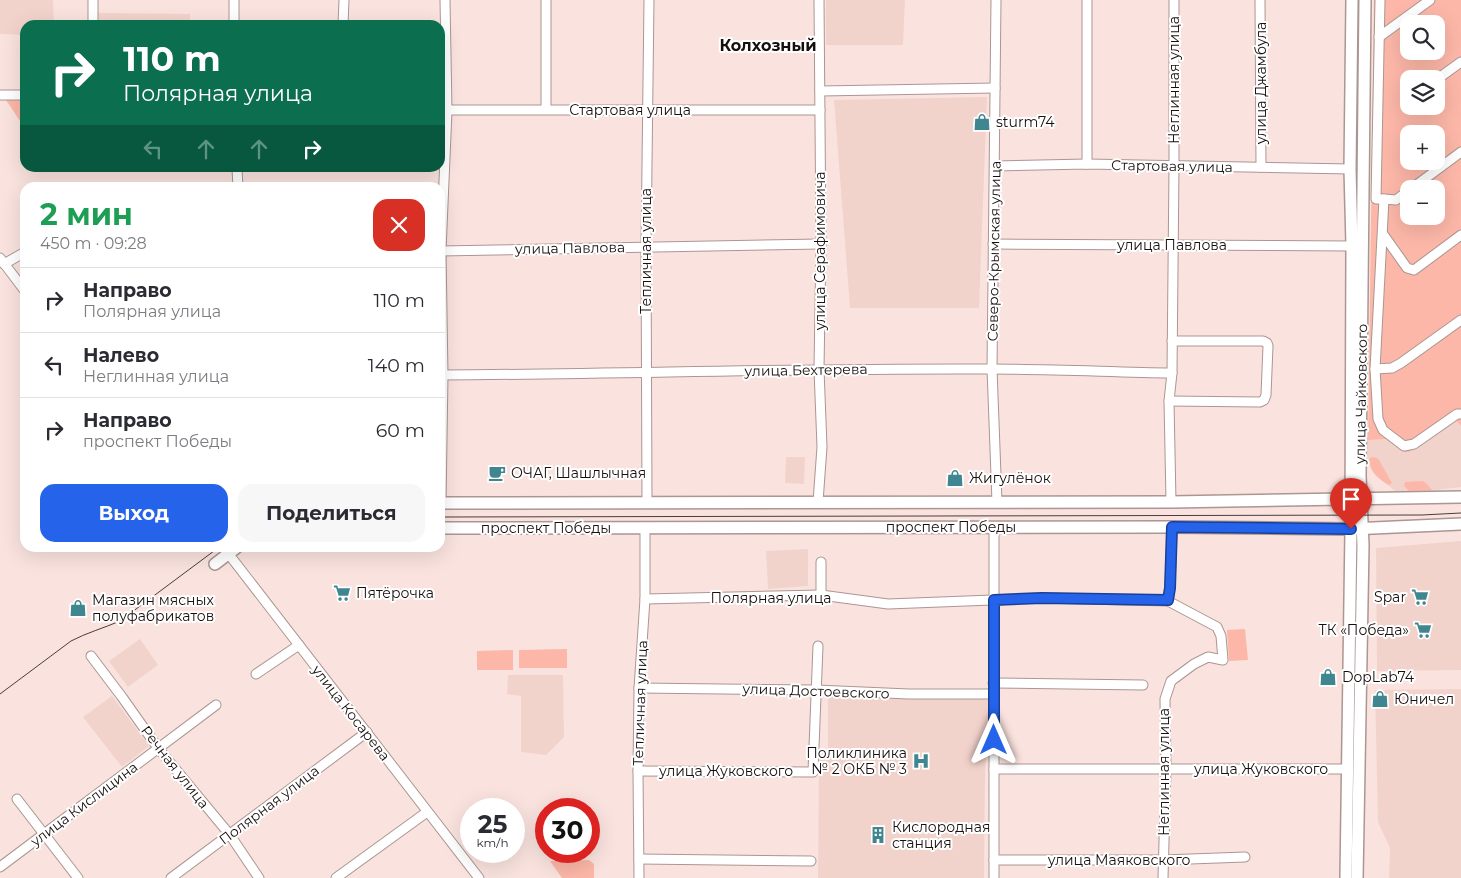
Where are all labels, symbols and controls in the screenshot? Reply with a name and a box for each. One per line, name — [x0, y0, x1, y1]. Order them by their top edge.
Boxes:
map controls — [1400, 15, 1445, 225]
button: search — [1400, 15, 1445, 60]
street label: Неглинная улица — [1165, 16, 1183, 144]
street label: улица Джамбула — [1252, 22, 1270, 145]
district label: Колхозный — [719, 36, 817, 55]
text: 110 m — [123, 37, 221, 80]
icon: right — [40, 40, 105, 105]
button: layers — [1400, 70, 1445, 115]
text: Полярная улица — [123, 80, 313, 107]
street label: Стартовая улица — [569, 101, 691, 119]
shop icon: sturm74 — [972, 112, 992, 132]
place label: sturm74 — [996, 113, 1055, 131]
button: + — [1400, 125, 1445, 170]
icon: left — [139, 135, 167, 163]
icon: ahead — [192, 135, 220, 163]
icon: ahead — [245, 135, 273, 163]
icon: right — [298, 135, 326, 163]
street label: Стартовая улица — [1111, 156, 1233, 176]
street label: Северо-Крымская улица — [983, 160, 1005, 342]
street label: улица Серафимовича — [811, 172, 829, 331]
button: − — [1400, 180, 1445, 225]
street label: Тепличная улица — [637, 188, 655, 314]
text: 2 мин — [40, 196, 133, 233]
button: close — [373, 199, 425, 251]
text: 450 m · 09:28 — [40, 234, 147, 253]
street label: улица Павлова — [1116, 236, 1227, 254]
street label: улица Павлова — [514, 238, 625, 258]
text: Направо — [83, 279, 172, 302]
icon: right — [40, 286, 68, 314]
text: 110 m — [374, 289, 425, 312]
text: Полярная улица — [83, 302, 221, 321]
street label: улица Чайковского — [1351, 324, 1371, 465]
text: Налево — [83, 344, 159, 367]
icon: left — [40, 351, 68, 379]
text: 140 m — [368, 354, 425, 377]
street label: улица Бехтерева — [743, 360, 868, 380]
text: Неглинная улица — [83, 367, 229, 386]
text: Направо — [83, 409, 172, 432]
icon: right — [40, 416, 68, 444]
text: 60 m — [376, 419, 425, 442]
text: проспект Победы — [83, 432, 232, 451]
cafe icon: ОЧАГ, Шашлычная — [487, 463, 507, 483]
place label: ОЧАГ, Шашлычная — [511, 464, 646, 482]
shop icon: Жигулёнок — [945, 468, 965, 488]
place label: Жигулёнок — [969, 469, 1051, 487]
pin — [1330, 478, 1372, 529]
button: Выход — [40, 484, 228, 542]
button: Поделиться — [238, 484, 425, 542]
icon: arrive — [1337, 485, 1365, 513]
street label: проспект Победы — [886, 518, 1016, 536]
street label: проспект Победы — [481, 519, 611, 537]
supermarket icon: Пятёрочка — [332, 583, 352, 603]
place label: Пятёрочка — [356, 584, 434, 602]
supermarket icon: Spar — [1410, 587, 1430, 607]
place label: Spar — [1374, 588, 1406, 606]
street label: Полярная улица — [711, 589, 831, 607]
place label: Магазин мясных полуфабрикатов — [92, 591, 215, 625]
shop icon: Магазин мясных полуфабрикатов — [68, 598, 88, 618]
supermarket icon: ТК «Победа» — [1413, 620, 1433, 640]
place label: ТК «Победа» — [1318, 621, 1409, 639]
street label: Тепличная улица — [629, 640, 651, 766]
street label: улица Косарева — [307, 661, 394, 765]
shop icon: DopLab74 — [1318, 667, 1338, 687]
place label: DopLab74 — [1342, 668, 1415, 686]
street label: улица Достоевского — [741, 679, 890, 703]
shop icon: Юничел — [1370, 689, 1390, 709]
place label: Юничел — [1394, 690, 1454, 708]
street label: Неглинная улица — [1155, 708, 1173, 836]
position arrow — [967, 713, 1019, 765]
street label: Речная улица — [137, 722, 213, 812]
place label: Поликлиника № 2 ОКБ № 3 — [806, 744, 907, 778]
hospital icon: Поликлиника № 2 ОКБ № 3 — [911, 751, 931, 771]
street label: улица Кислицина — [26, 758, 141, 851]
street label: улица Жуковского — [1193, 760, 1328, 778]
street label: Полярная улица — [215, 761, 323, 849]
street label: улица Жуковского — [658, 762, 793, 780]
speed limit sign: 30 — [535, 798, 600, 863]
text: 25 — [478, 809, 507, 839]
place label: Кислородная станция — [892, 818, 990, 852]
building icon: Кислородная станция — [868, 825, 888, 845]
text: km/h — [476, 835, 509, 850]
street label: улица Маяковского — [1047, 851, 1190, 869]

